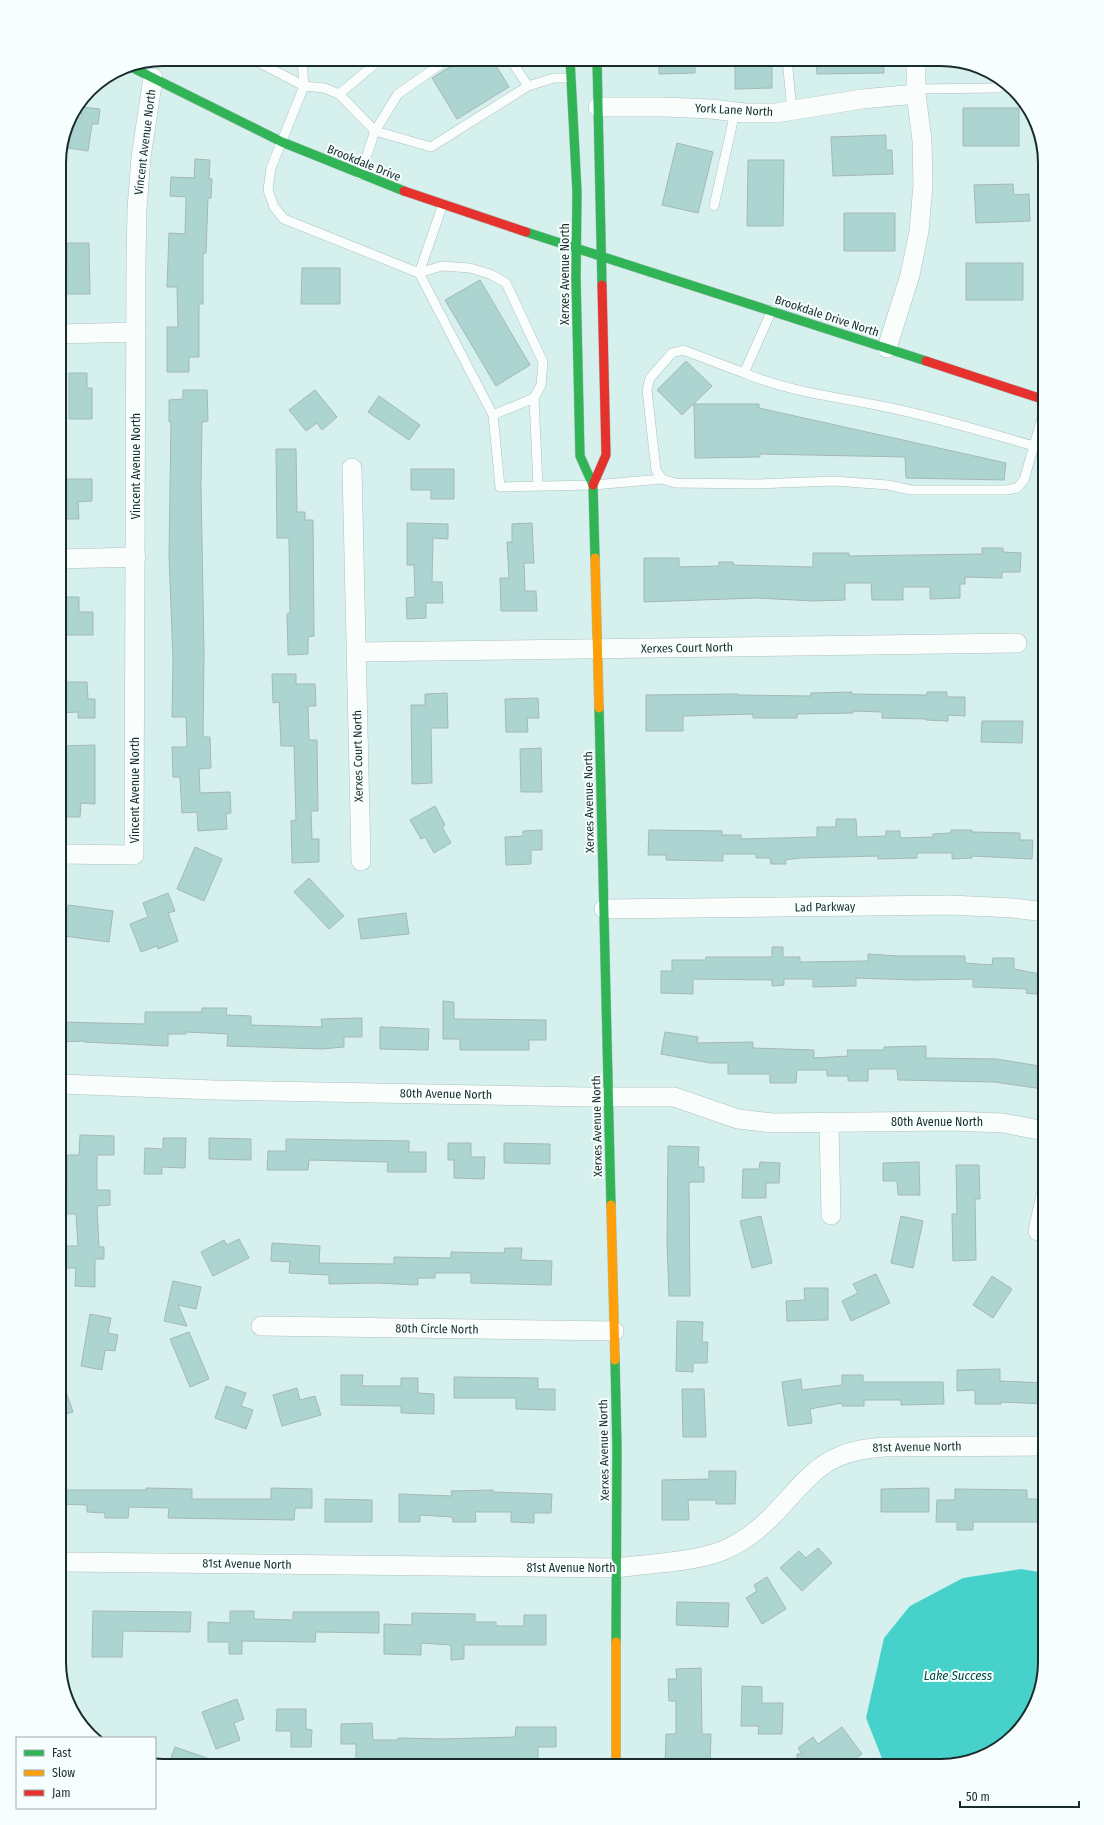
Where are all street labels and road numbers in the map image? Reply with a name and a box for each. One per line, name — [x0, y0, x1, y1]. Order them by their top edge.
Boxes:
street label: Vincent Avenue North — [132, 88, 158, 196]
street label: York Lane North — [694, 101, 774, 119]
street label: Brookdale Drive — [325, 142, 403, 184]
street label: Xerxes Avenue North — [558, 223, 572, 325]
street label: Brookdale Drive North — [773, 293, 881, 339]
street label: Vincent Avenue North — [129, 413, 143, 519]
street label: Xerxes Court North — [641, 640, 733, 656]
street label: Xerxes Court North — [350, 710, 366, 802]
street label: Vincent Avenue North — [128, 737, 142, 843]
street label: Xerxes Avenue North — [581, 751, 597, 853]
street label: Lad Parkway — [795, 899, 856, 915]
street label: Xerxes Avenue North — [589, 1075, 605, 1177]
street label: 80th Avenue North — [400, 1086, 492, 1102]
street label: 80th Avenue North — [891, 1115, 983, 1129]
street label: 80th Circle North — [395, 1321, 479, 1337]
street label: Xerxes Avenue North — [596, 1399, 612, 1501]
street label: 81st Avenue North — [872, 1439, 962, 1455]
street label: 81st Avenue North — [202, 1556, 292, 1572]
street label: 81st Avenue North — [526, 1561, 616, 1575]

